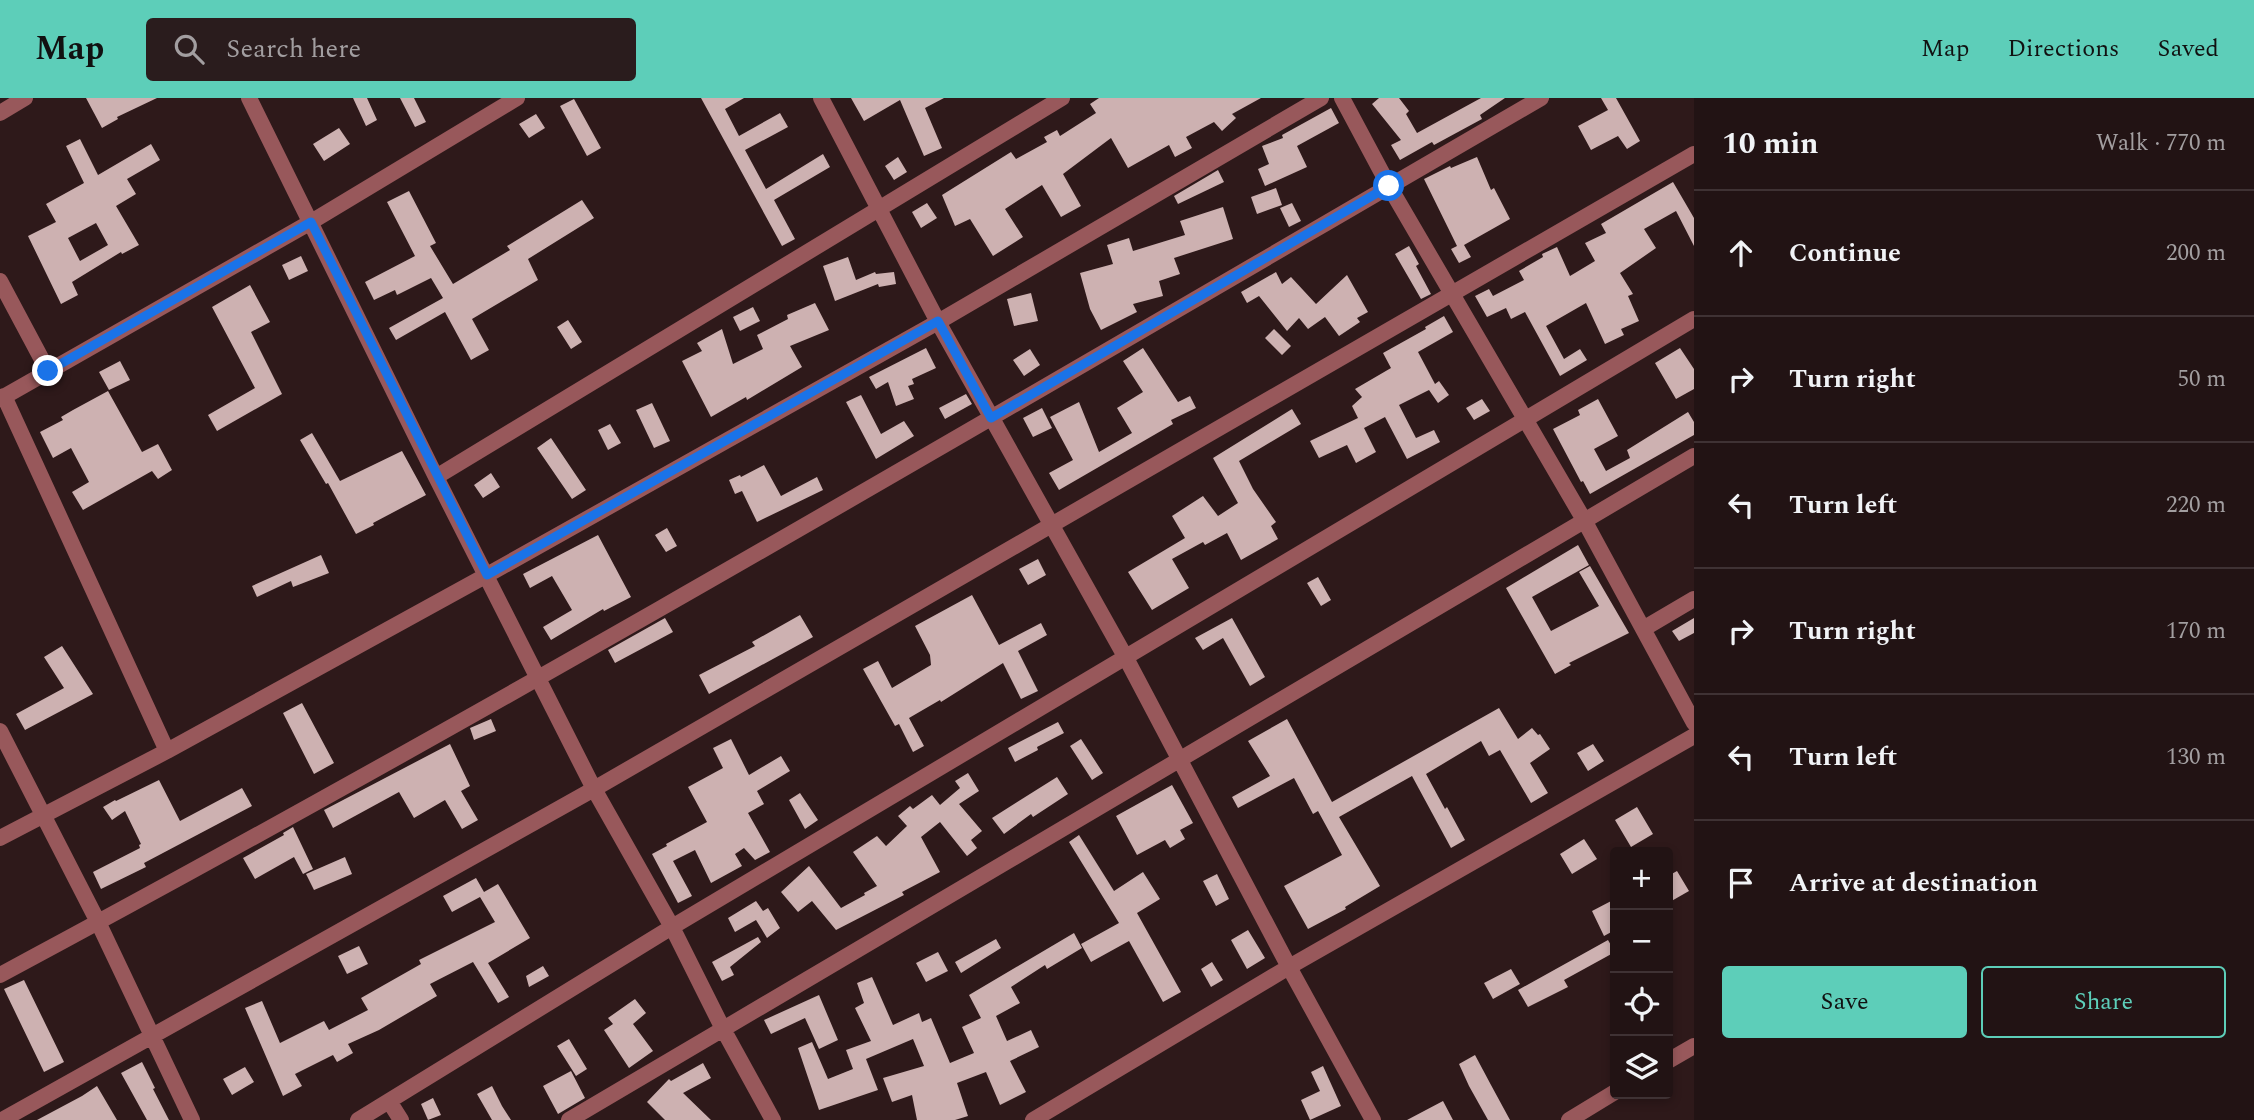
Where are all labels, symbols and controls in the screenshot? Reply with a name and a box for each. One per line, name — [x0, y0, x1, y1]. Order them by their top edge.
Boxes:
search box — [146, 18, 636, 81]
text: Map — [35, 24, 104, 74]
text: Search here — [226, 29, 361, 69]
icon: search — [170, 30, 208, 68]
text: Map — [1921, 31, 1969, 67]
text: Directions — [2007, 31, 2119, 67]
text: Saved — [2157, 31, 2219, 67]
text: 10 min — [1722, 121, 1819, 167]
text: Walk · 770 m — [2096, 126, 2226, 161]
route start — [1373, 170, 1404, 201]
text: Continue — [1789, 233, 1901, 273]
icon: ahead — [1722, 234, 1760, 272]
text: 200 m — [2166, 236, 2226, 271]
route end — [32, 355, 63, 386]
text: Turn right — [1789, 359, 1916, 399]
icon: right — [1722, 360, 1760, 398]
text: 50 m — [2177, 362, 2226, 397]
text: Turn left — [1789, 485, 1897, 525]
icon: left — [1722, 486, 1760, 524]
text: 220 m — [2166, 488, 2226, 523]
text: Turn right — [1789, 611, 1916, 651]
icon: right — [1722, 612, 1760, 650]
text: 170 m — [2166, 614, 2226, 649]
text: Turn left — [1789, 737, 1897, 777]
icon: left — [1722, 738, 1760, 776]
text: 130 m — [2166, 740, 2226, 775]
map controls — [1610, 847, 1673, 1099]
button: + — [1610, 847, 1673, 910]
text: Arrive at destination — [1789, 863, 2038, 903]
icon: arrive — [1722, 864, 1760, 902]
button: − — [1610, 910, 1673, 973]
button: Save — [1722, 966, 1967, 1038]
button: Share — [1981, 966, 2226, 1038]
button: locate — [1610, 973, 1673, 1036]
button: layers — [1610, 1036, 1673, 1099]

